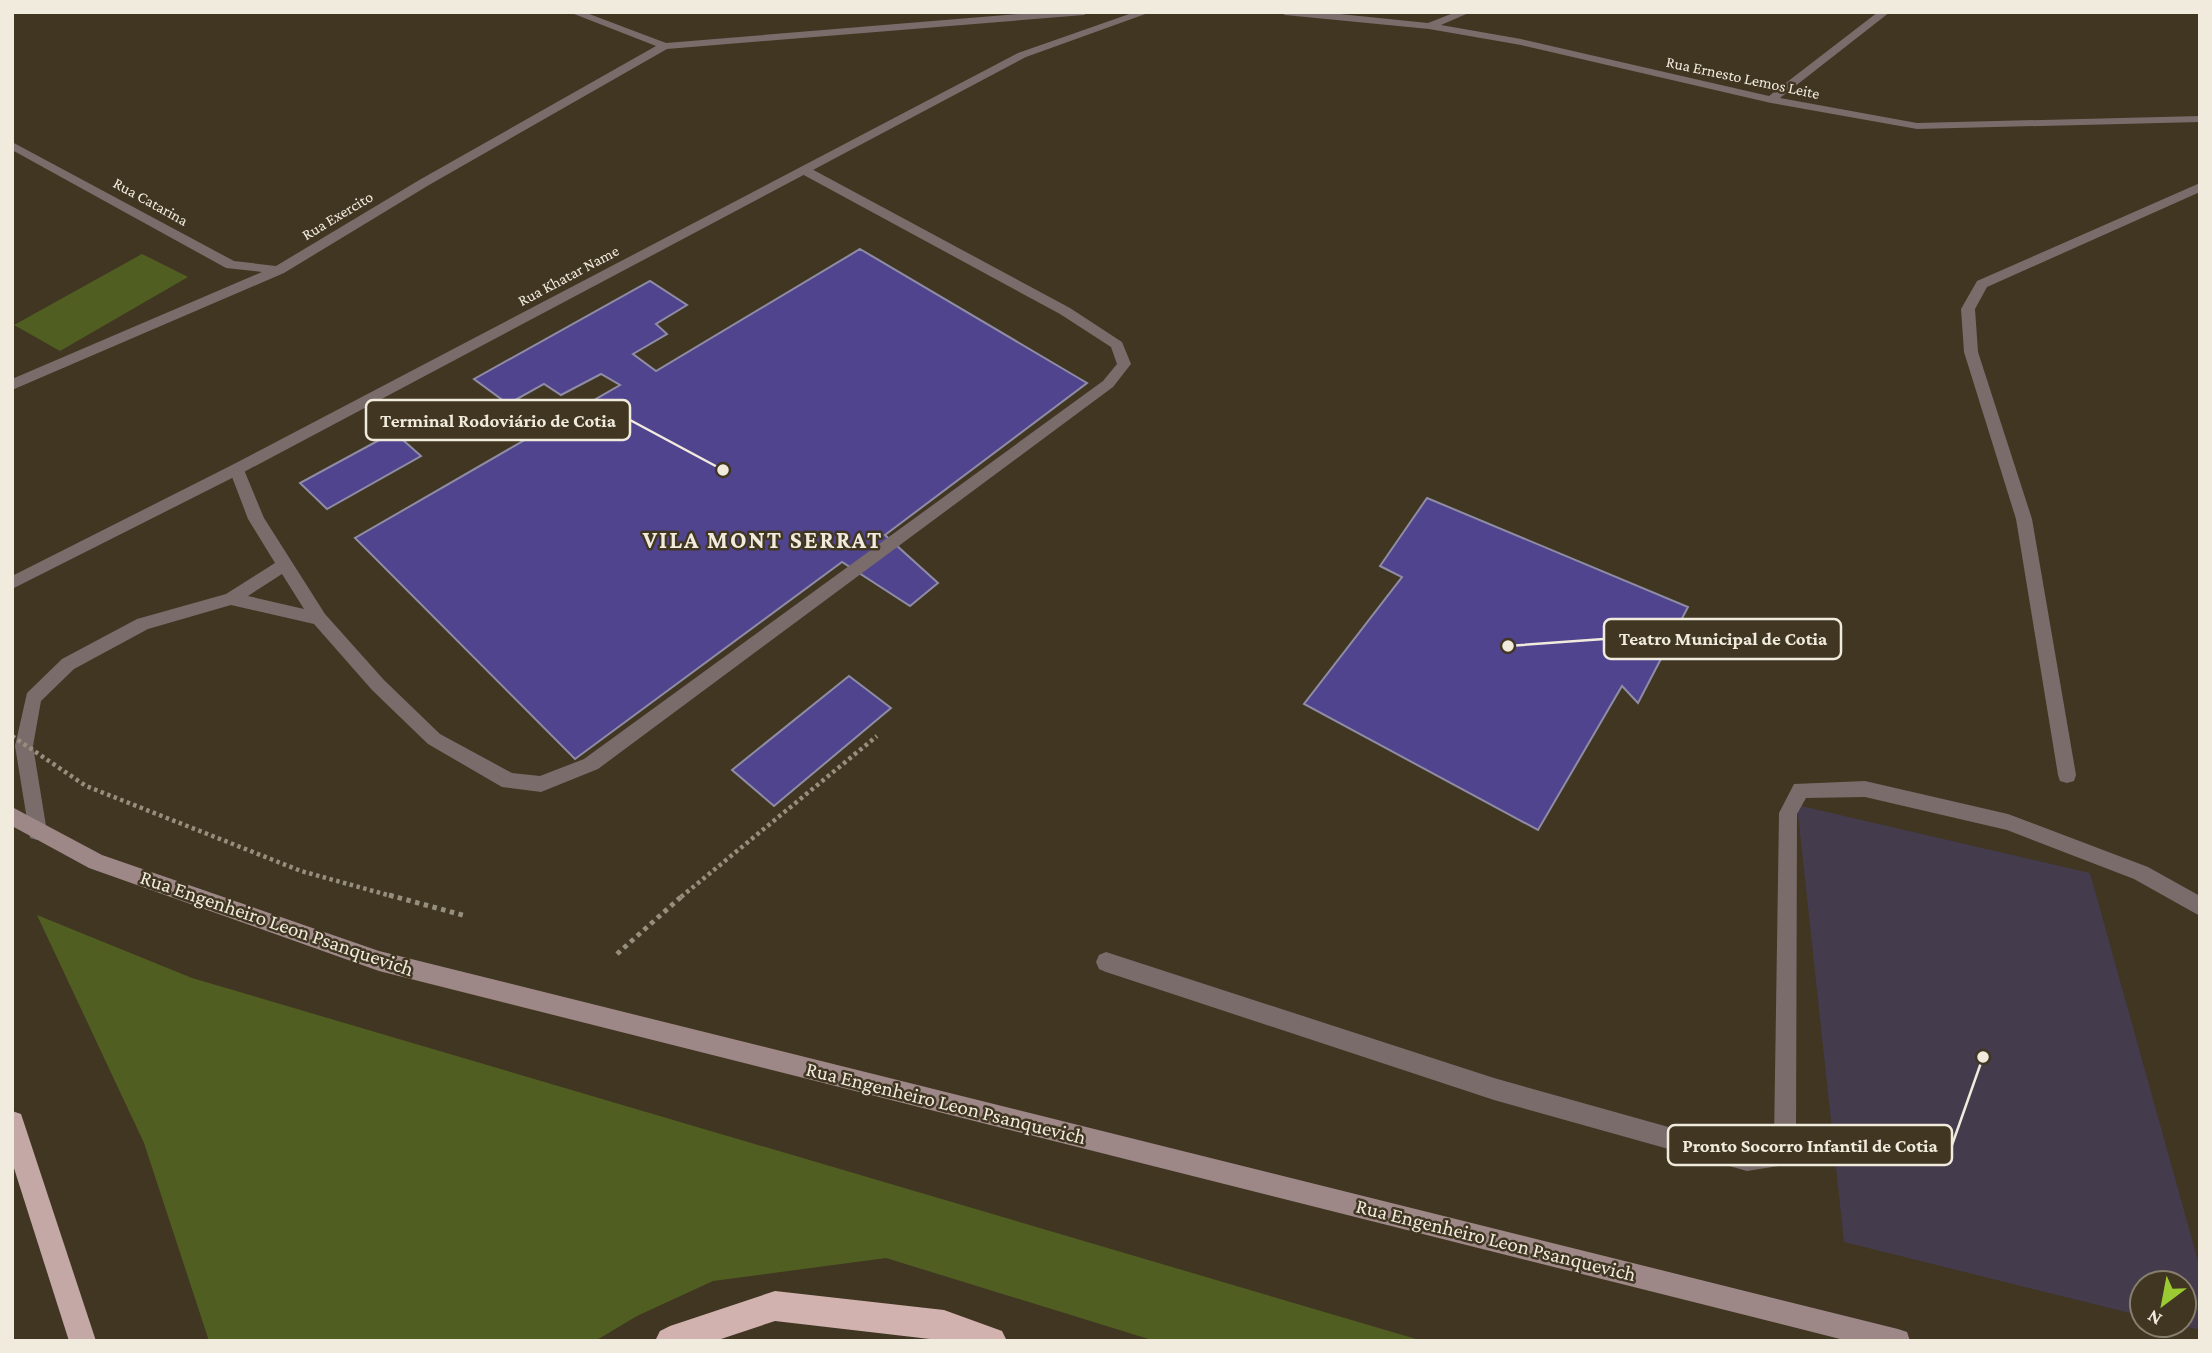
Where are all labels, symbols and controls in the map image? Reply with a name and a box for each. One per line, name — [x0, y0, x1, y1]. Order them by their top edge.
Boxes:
street label: Rua Ernesto Lemos Leite — [1665, 53, 1821, 102]
street label: Rua Catarina — [110, 174, 192, 229]
street label: Rua Exercito — [299, 188, 376, 243]
street label: Rua Khatar Name — [515, 242, 622, 309]
callout: Terminal Rodoviário de Cotia — [366, 400, 630, 440]
text: Terminal Rodoviário de Cotia — [380, 410, 617, 431]
district label: VILA MONT SERRAT — [642, 526, 883, 553]
callout: Teatro Municipal de Cotia — [1604, 619, 1841, 659]
text: Teatro Municipal de Cotia — [1619, 628, 1828, 649]
street label: Rua Engenheiro Leon Psanquevich — [137, 865, 417, 981]
street label: Rua Engenheiro Leon Psanquevich — [803, 1057, 1089, 1149]
callout: Pronto Socorro Infantil de Cotia — [1668, 1125, 1952, 1165]
text: Pronto Socorro Infantil de Cotia — [1682, 1135, 1939, 1156]
street label: Rua Engenheiro Leon Psanquevich — [1353, 1194, 1639, 1286]
north arrow — [2128, 1269, 2198, 1339]
text: N — [2143, 1306, 2165, 1330]

